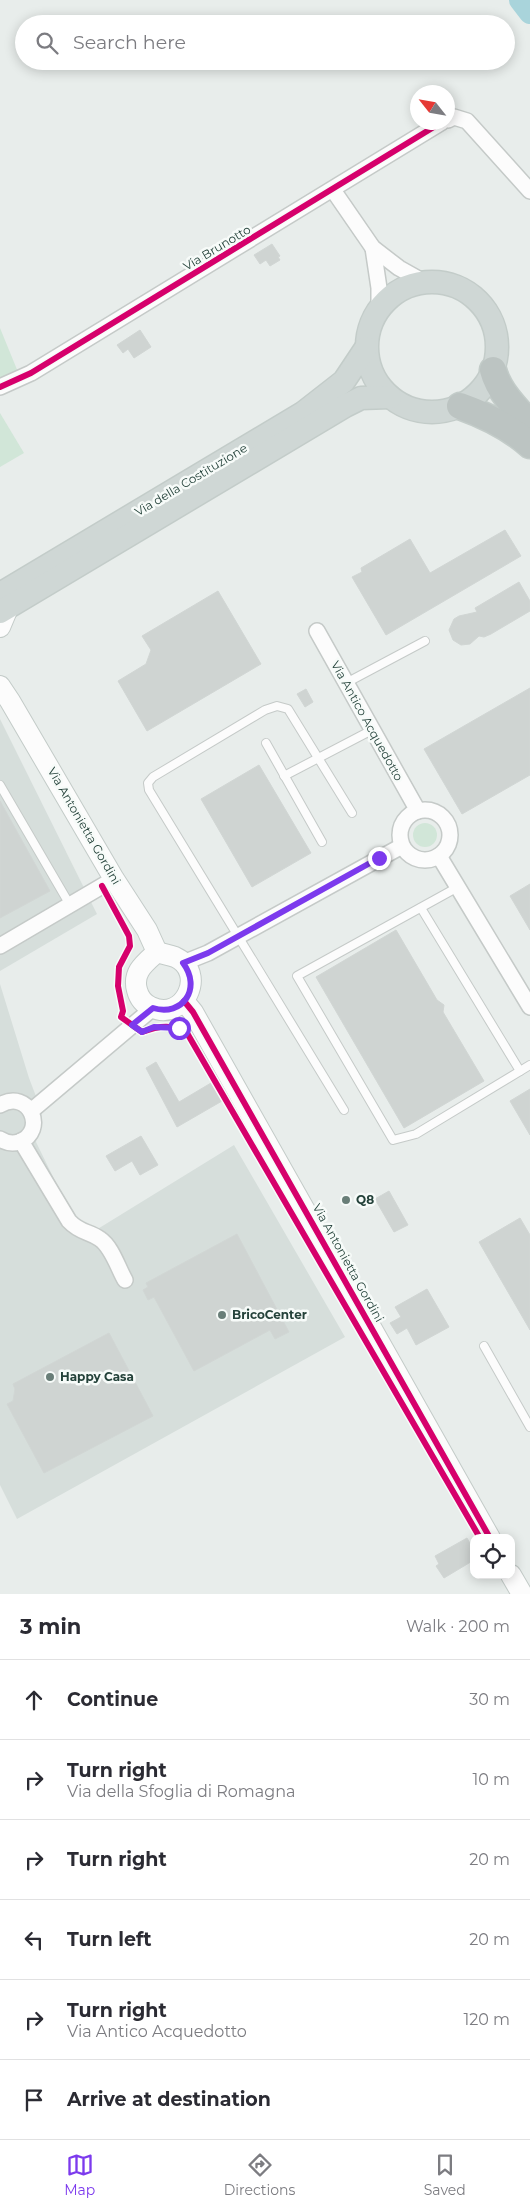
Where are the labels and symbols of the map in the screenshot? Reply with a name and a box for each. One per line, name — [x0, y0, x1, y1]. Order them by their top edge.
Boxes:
north arrow — [410, 85, 455, 130]
street label: Via Brunotto — [180, 222, 253, 274]
street label: Via della Costituzione — [132, 440, 250, 519]
street label: Via Antico Acquedotto — [328, 658, 407, 783]
street label: Via Antonietta Gordini — [45, 764, 124, 887]
route end — [368, 847, 391, 870]
route start — [168, 1017, 191, 1040]
place label: Q8 — [356, 1192, 374, 1207]
marker: Q8 — [340, 1194, 352, 1206]
street label: Via Antonietta Gordini — [310, 1201, 387, 1324]
place label: BricoCenter — [232, 1307, 307, 1322]
marker: BricoCenter — [216, 1309, 228, 1321]
place label: Happy Casa — [60, 1369, 134, 1384]
marker: Happy Casa — [44, 1371, 56, 1383]

